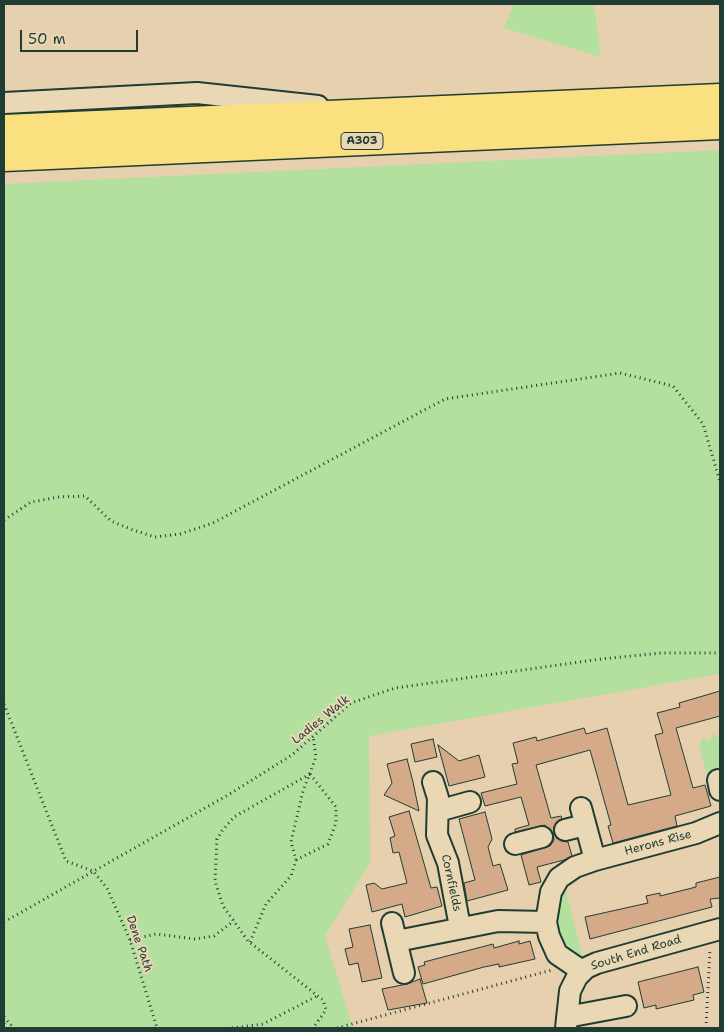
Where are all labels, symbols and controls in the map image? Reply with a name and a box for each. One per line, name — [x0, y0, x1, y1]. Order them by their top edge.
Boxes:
scale bar — [22, 20, 140, 52]
text: 50 m — [28, 29, 66, 49]
road number: A303 — [341, 132, 383, 150]
street label: Ladies Walk — [289, 692, 353, 748]
street label: Herons Rise — [623, 827, 693, 859]
street label: Cornfields — [438, 853, 464, 913]
street label: Dene Path — [123, 914, 155, 974]
street label: South End Road — [589, 932, 683, 974]

